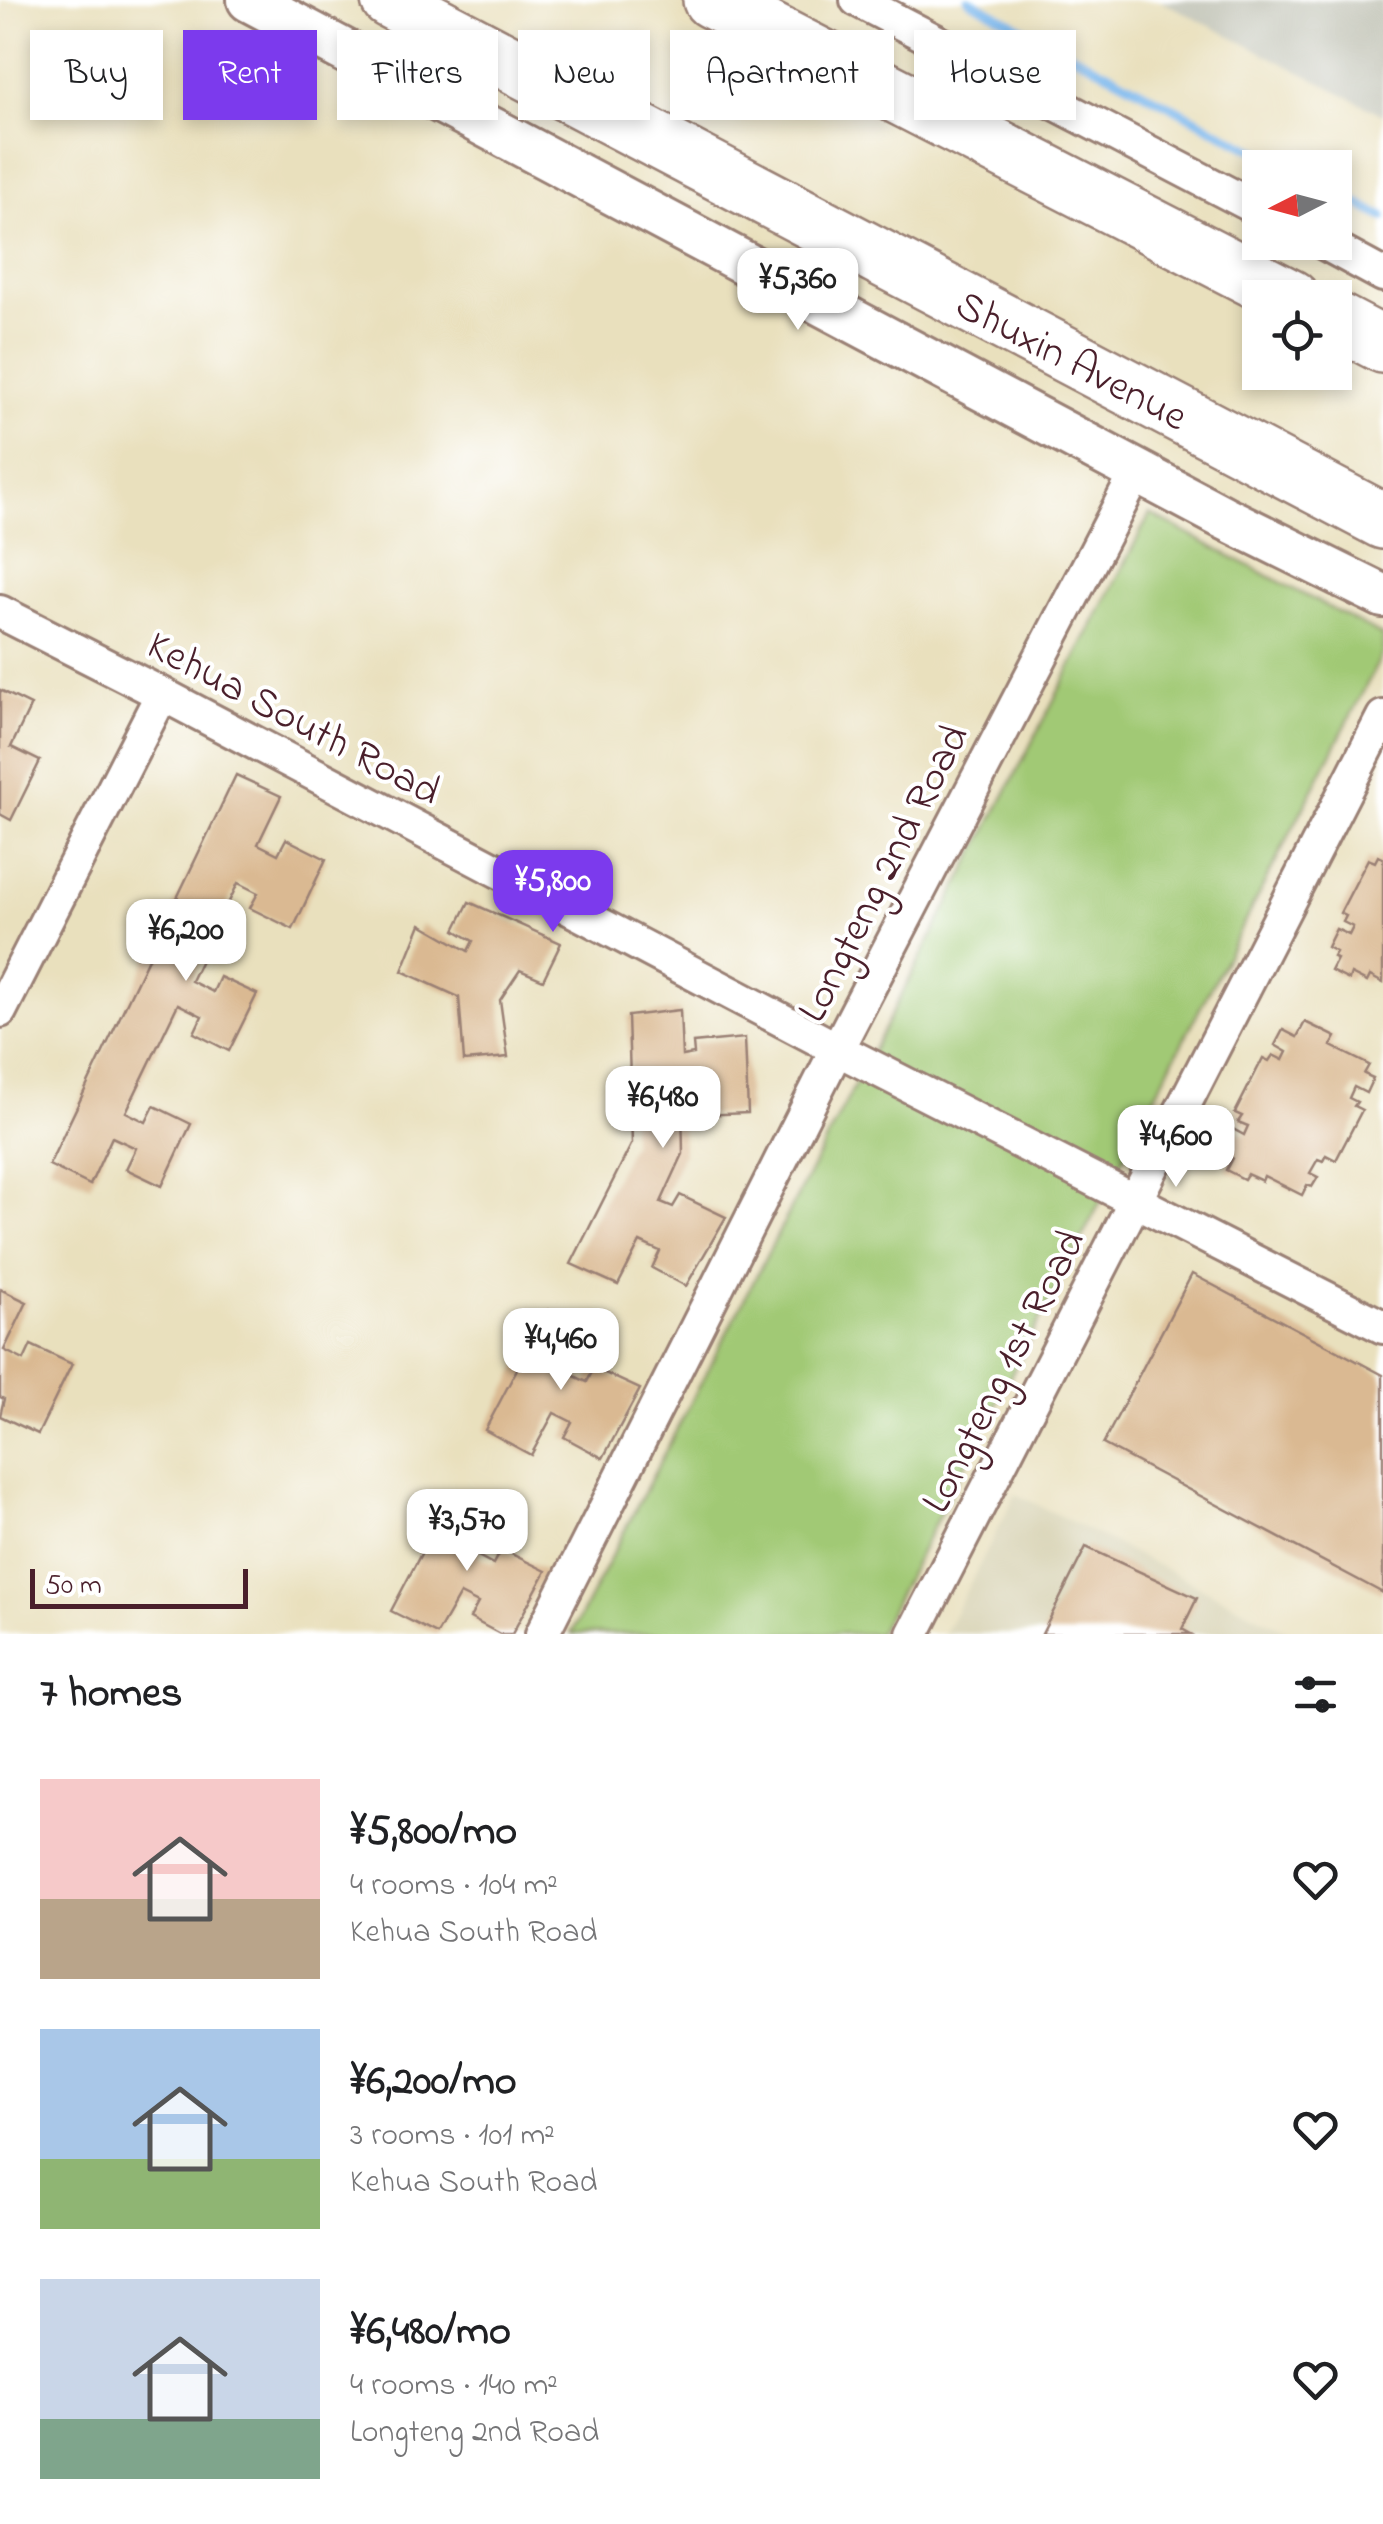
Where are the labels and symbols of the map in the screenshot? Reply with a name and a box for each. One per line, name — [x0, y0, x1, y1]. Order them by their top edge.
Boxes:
north arrow — [1242, 150, 1352, 260]
pin: ¥5,360 — [717, 248, 879, 333]
street label: Shuxin Avenue — [944, 276, 1198, 448]
street label: Kehua South Road — [135, 617, 451, 823]
street label: Longteng 2nd Road — [784, 714, 986, 1034]
pin: ¥5,800 — [472, 850, 634, 935]
pin: ¥6,200 — [105, 899, 267, 984]
pin: ¥6,480 — [582, 1066, 744, 1151]
pin: ¥4,600 — [1095, 1105, 1257, 1190]
street label: Longteng 1st Road — [907, 1220, 1103, 1524]
pin: ¥4,460 — [480, 1308, 642, 1393]
pin: ¥3,570 — [386, 1489, 548, 1574]
scale bar — [30, 1564, 248, 1608]

